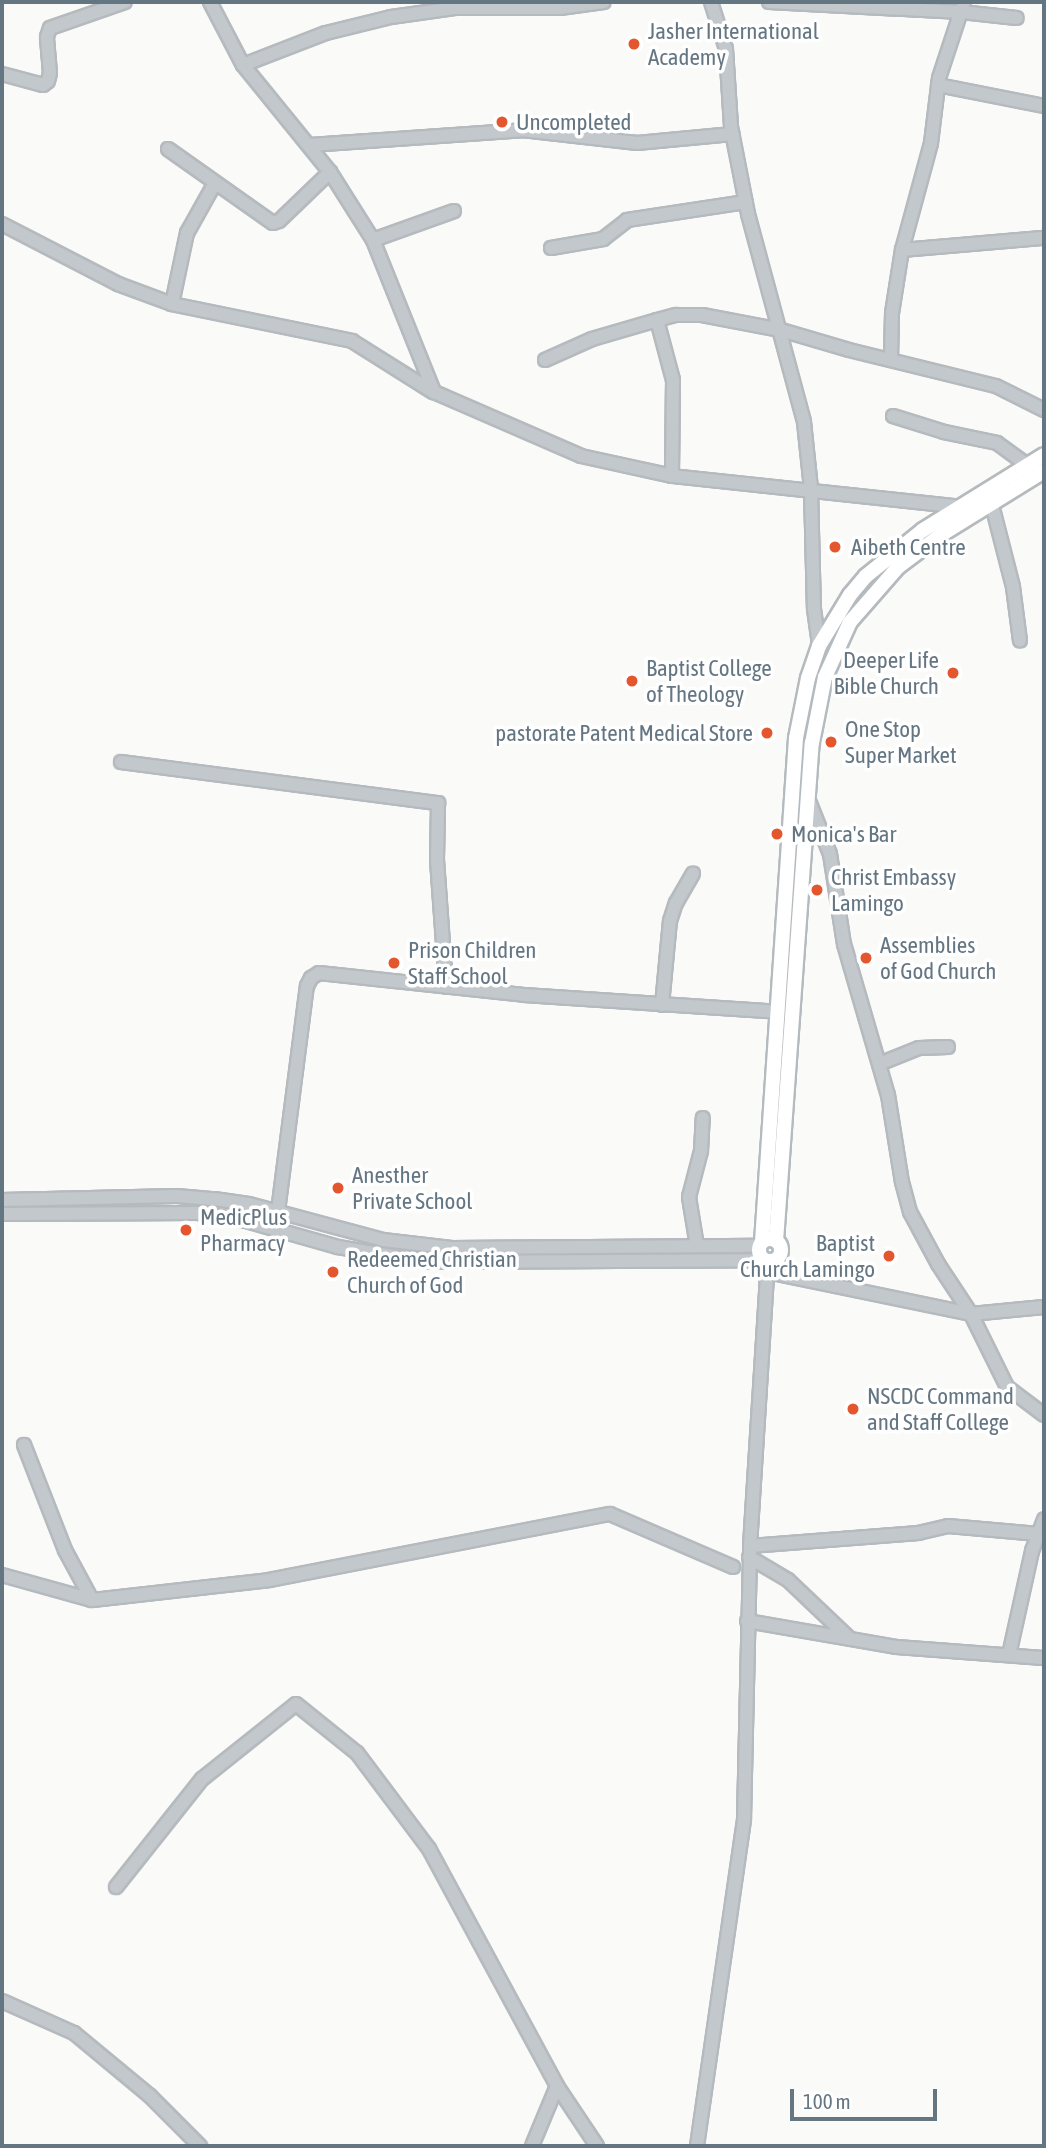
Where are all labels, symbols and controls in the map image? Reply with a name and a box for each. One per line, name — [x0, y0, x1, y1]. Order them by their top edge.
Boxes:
place label: Jasher International Academy — [648, 17, 819, 71]
marker: Jasher International Academy — [626, 36, 642, 52]
place label: Uncompleted — [516, 108, 631, 136]
marker: Uncompleted — [494, 114, 510, 130]
place label: Aibeth Centre — [851, 533, 966, 561]
marker: Aibeth Centre — [825, 537, 845, 557]
place label: Deeper Life Bible Church — [833, 646, 939, 700]
place label: Baptist College of Theology — [646, 654, 772, 708]
marker: Deeper Life Bible Church — [945, 665, 961, 681]
marker: Baptist College of Theology — [624, 673, 640, 689]
place label: One Stop Super Market — [845, 715, 957, 769]
place label: pastorate Patent Medical Store — [495, 719, 753, 747]
marker: pastorate Patent Medical Store — [759, 725, 775, 741]
marker: One Stop Super Market — [823, 734, 839, 750]
place label: Monica's Bar — [791, 820, 896, 848]
marker: Monica's Bar — [769, 826, 785, 842]
place label: Christ Embassy Lamingo — [831, 863, 956, 917]
marker: Christ Embassy Lamingo — [809, 882, 825, 898]
place label: Assemblies of God Church — [880, 931, 996, 985]
place label: Prison Children Staff School — [408, 936, 537, 990]
marker: Assemblies of God Church — [858, 950, 874, 966]
marker: Prison Children Staff School — [386, 955, 402, 971]
place label: Anesther Private School — [352, 1161, 472, 1215]
marker: Anesther Private School — [330, 1180, 346, 1196]
place label: MedicPlus Pharmacy — [200, 1203, 287, 1257]
marker: MedicPlus Pharmacy — [178, 1222, 194, 1238]
place label: Baptist Church Lamingo — [740, 1229, 875, 1283]
place label: Redeemed Christian Church of God — [347, 1245, 517, 1299]
marker: Baptist Church Lamingo — [881, 1248, 897, 1264]
marker: Redeemed Christian Church of God — [325, 1264, 341, 1280]
place label: NSCDC Command and Staff College — [867, 1382, 1014, 1436]
marker: NSCDC Command and Staff College — [845, 1401, 861, 1417]
scale bar — [794, 2074, 941, 2118]
text: 100 m — [803, 2089, 851, 2113]

